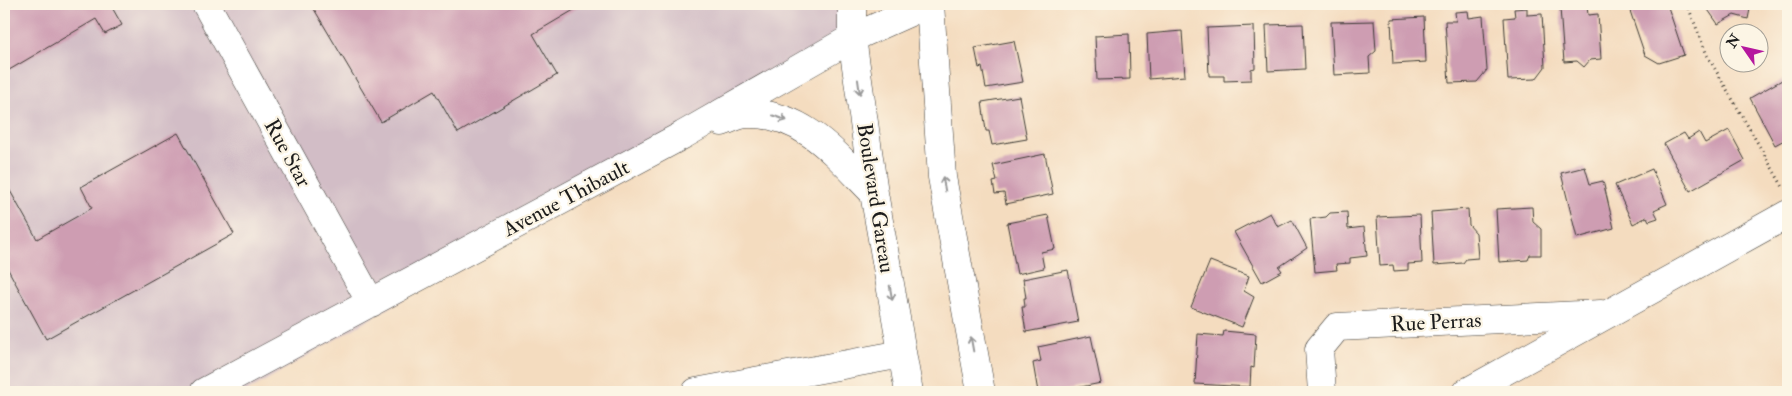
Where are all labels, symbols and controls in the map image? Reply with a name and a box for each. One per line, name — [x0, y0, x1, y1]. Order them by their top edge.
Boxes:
north arrow — [1720, 22, 1770, 72]
text: N — [1723, 31, 1744, 52]
one-way arrow — [854, 78, 864, 94]
street label: Rue Star — [258, 114, 317, 192]
one-way arrow — [771, 114, 787, 123]
street label: Boulevard Gareau — [850, 121, 901, 275]
street label: Avenue Thibault — [498, 154, 634, 244]
one-way arrow — [938, 177, 948, 193]
one-way arrow — [887, 285, 897, 301]
street label: Rue Perras — [1390, 307, 1482, 338]
one-way arrow — [967, 337, 977, 353]

